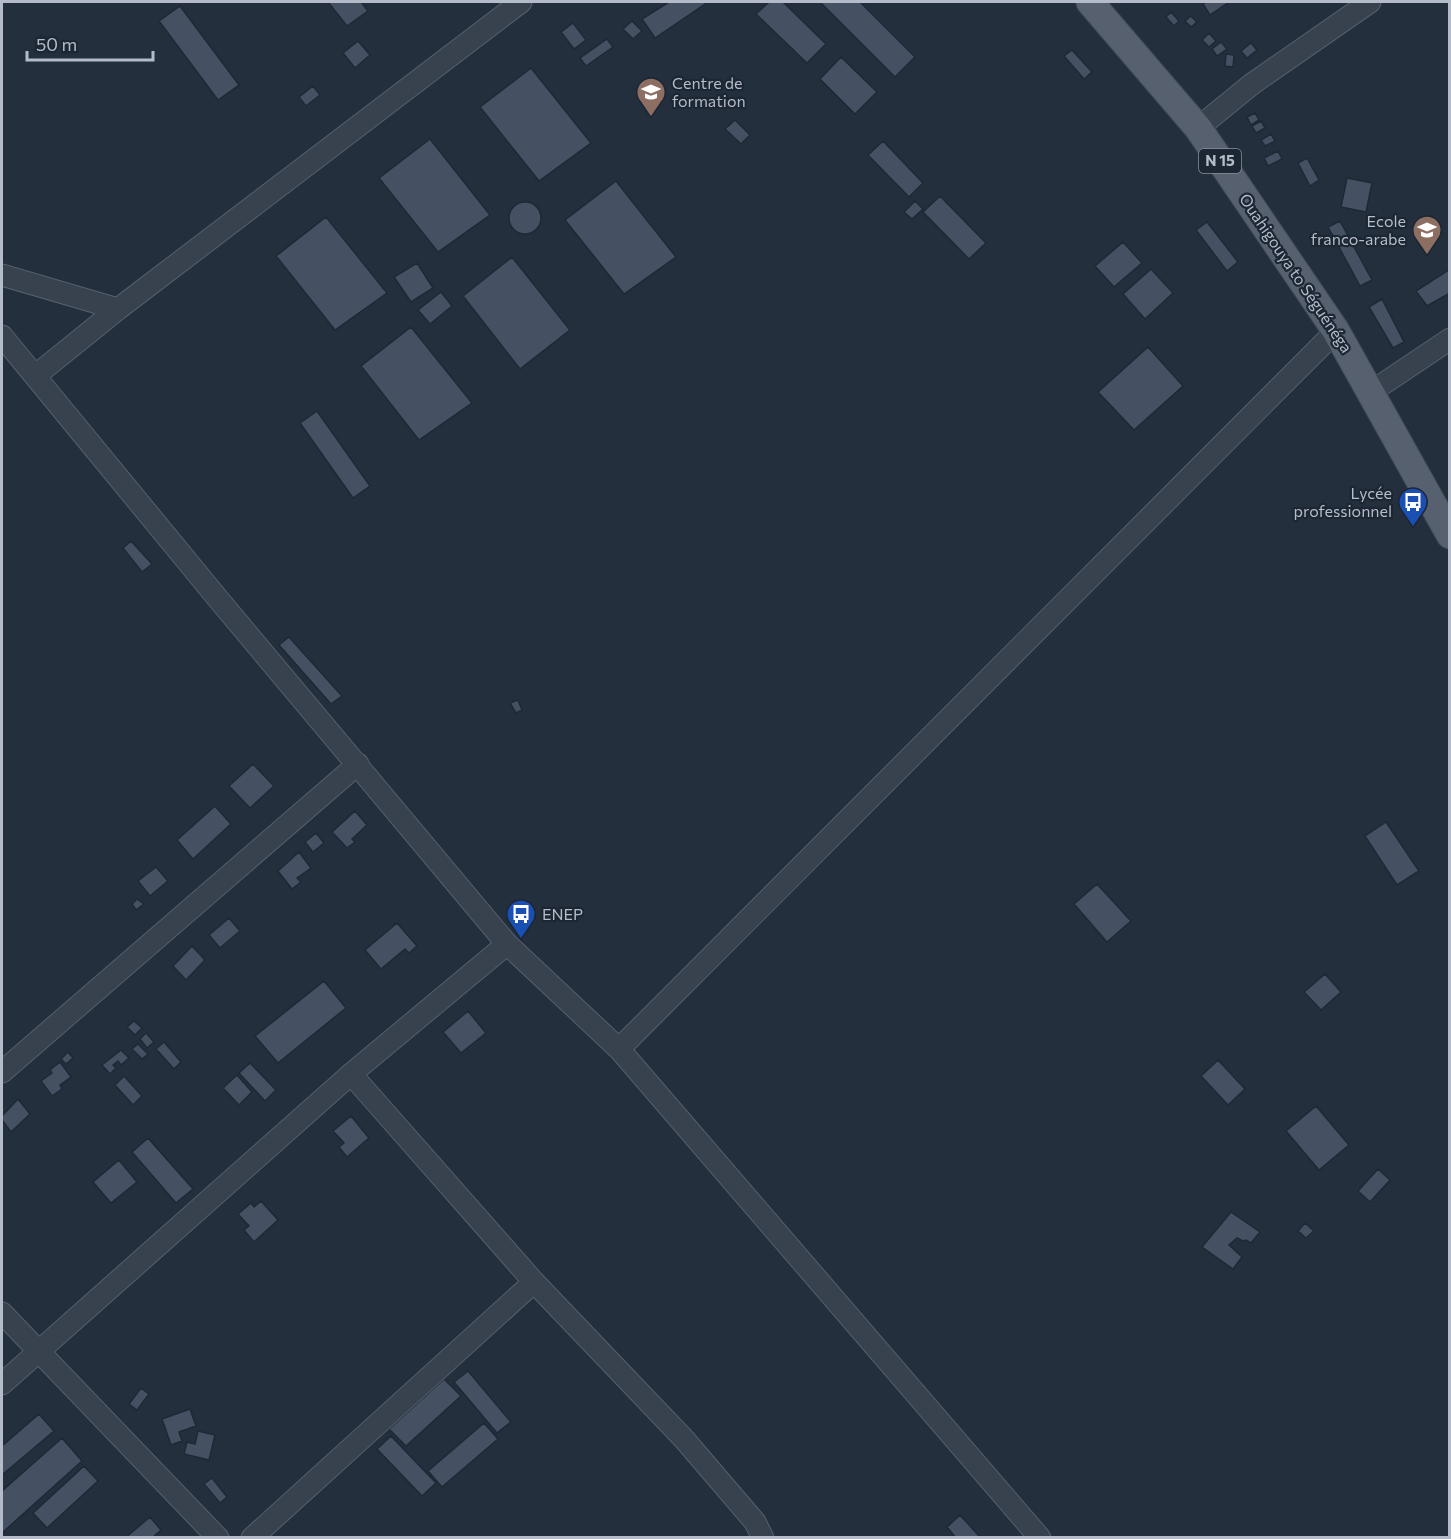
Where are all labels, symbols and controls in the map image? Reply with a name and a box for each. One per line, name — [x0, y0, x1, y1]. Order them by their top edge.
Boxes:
scale bar — [27, 24, 153, 62]
text: 50 m — [36, 33, 77, 55]
place label: Centre de formation — [672, 73, 746, 110]
school or university icon: Centre de formation — [635, 76, 667, 118]
road number: N 15 — [1199, 149, 1241, 173]
street label: Ouahigouya to Séguénéga — [1236, 190, 1357, 356]
place label: Ecole franco-arabe — [1311, 211, 1406, 248]
school or university icon: Ecole franco-arabe — [1411, 214, 1443, 256]
place label: Lycée professionnel — [1294, 483, 1392, 520]
bus stop icon: Lycée professionnel — [1397, 486, 1429, 528]
bus stop icon: ENEP — [505, 898, 537, 940]
place label: ENEP — [542, 904, 583, 923]

